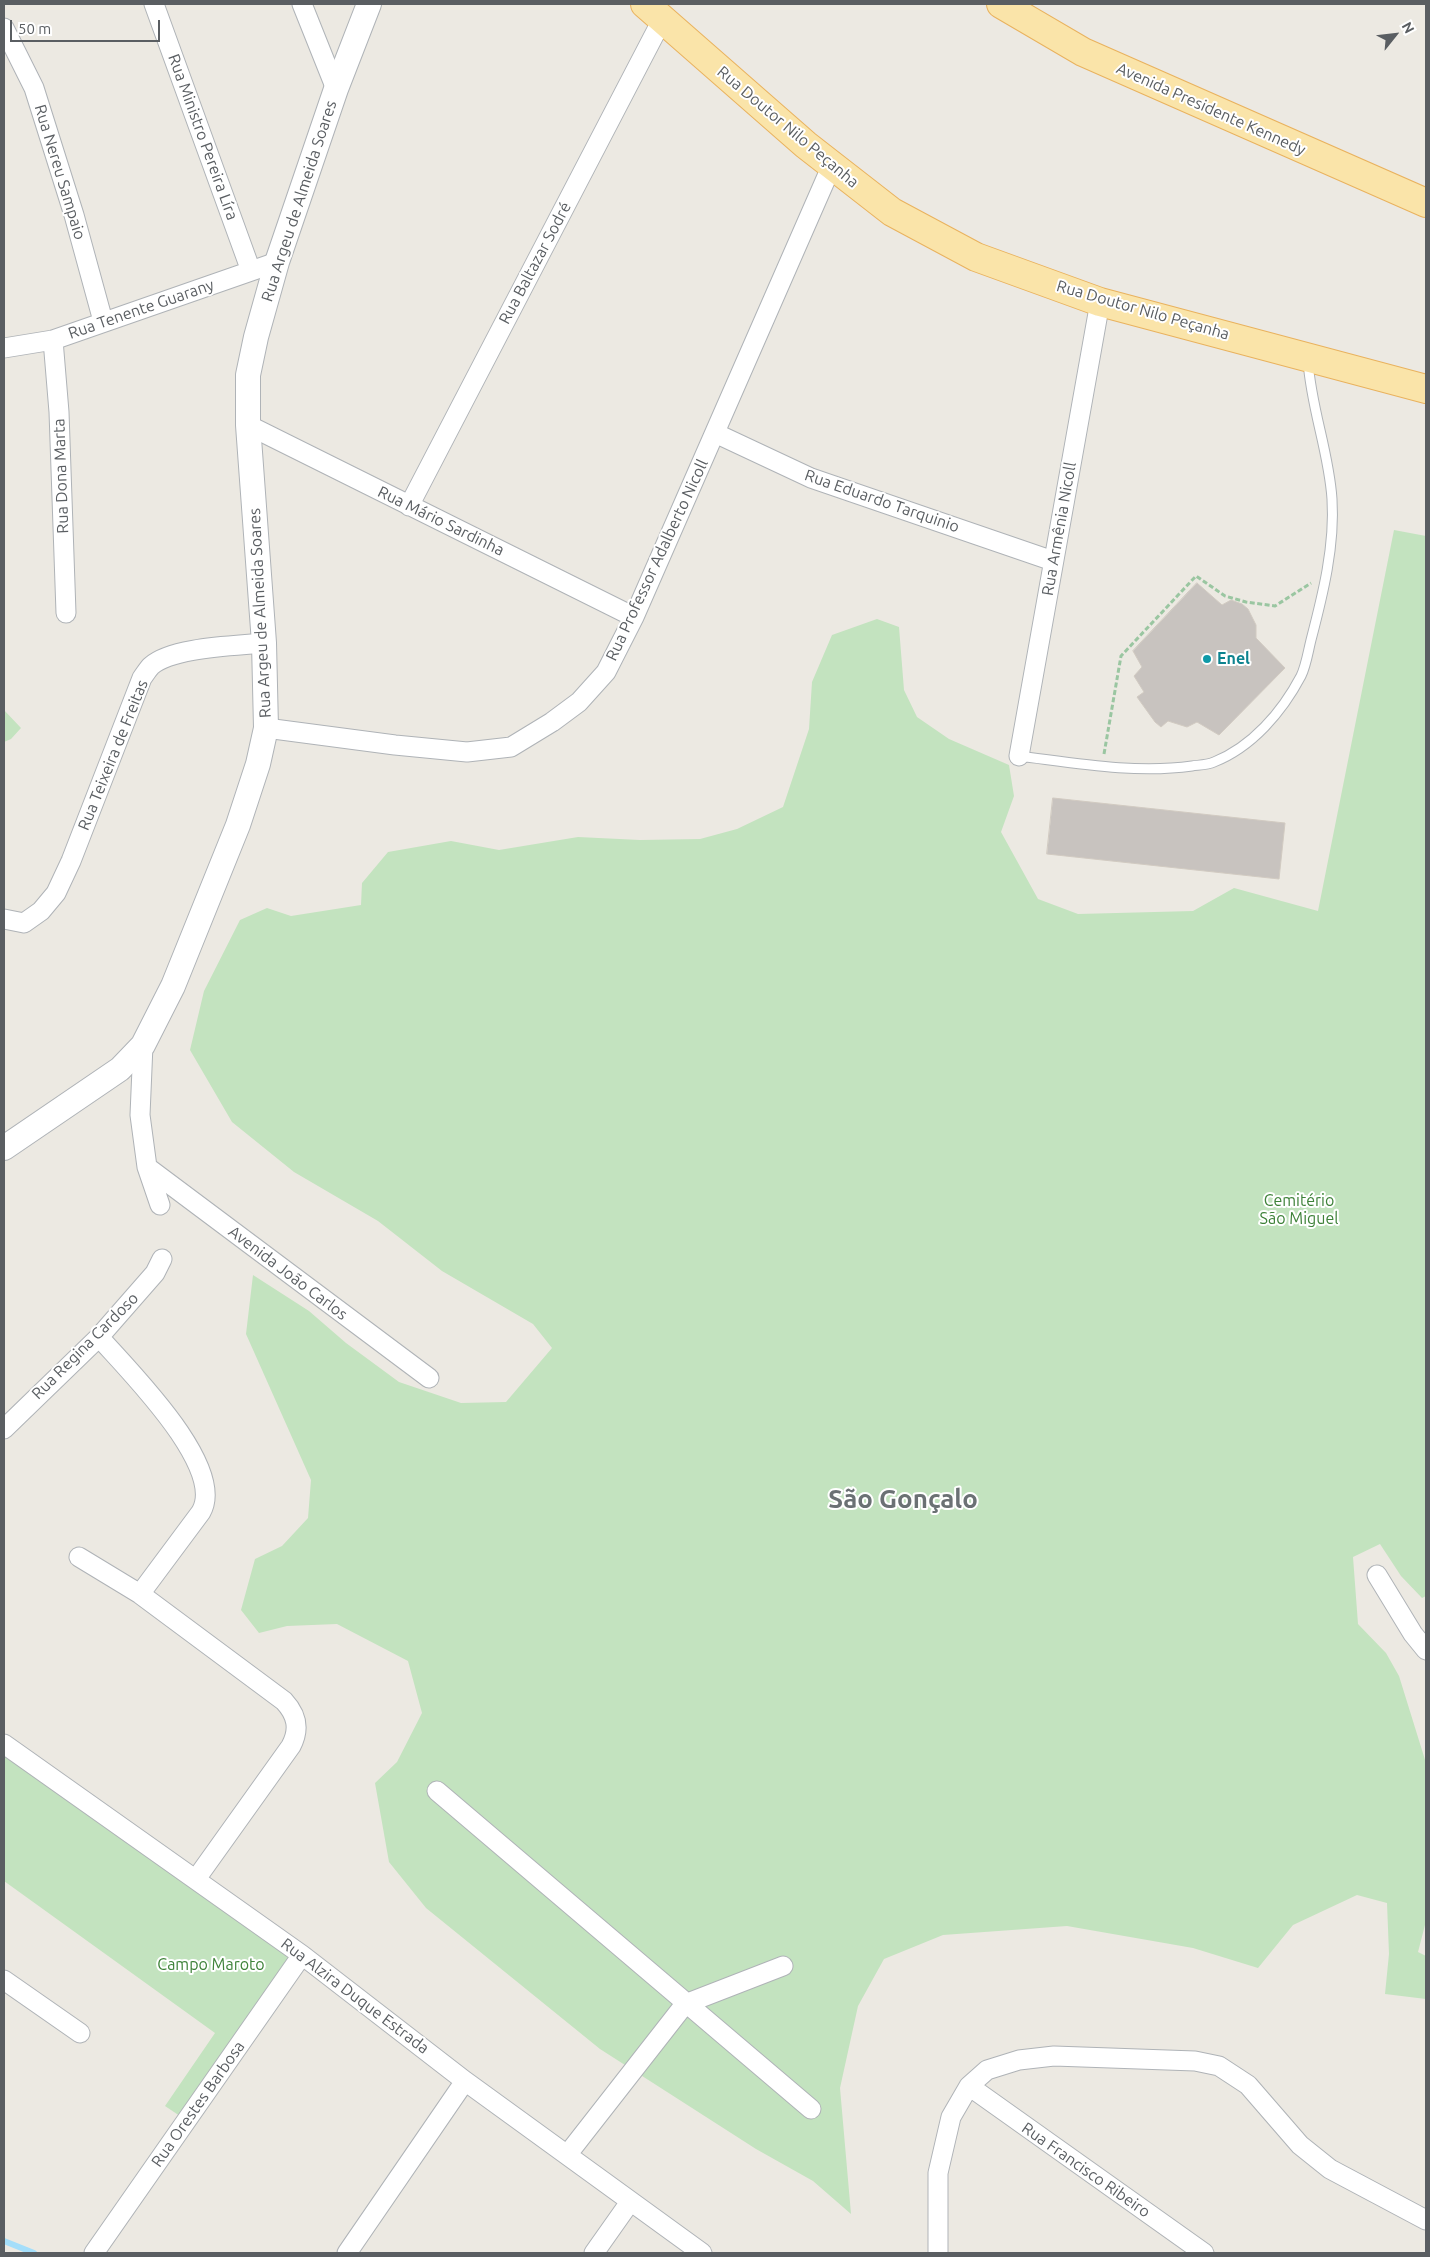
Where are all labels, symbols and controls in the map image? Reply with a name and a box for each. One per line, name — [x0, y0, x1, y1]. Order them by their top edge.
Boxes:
scale bar — [12, 10, 162, 42]
north arrow — [1370, 10, 1420, 60]
text: N — [1399, 19, 1418, 36]
text: 50 m — [18, 20, 51, 37]
street label: Rua Ministro Pereira Líra — [164, 51, 242, 223]
street label: Avenida Presidente Kennedy — [1113, 59, 1309, 159]
street label: Rua Doutor Nilo Peçanha — [713, 62, 863, 192]
street label: Rua Argeu de Almeida Soares — [257, 98, 341, 304]
street label: Rua Nereu Sampaio — [30, 102, 90, 242]
street label: Rua Baltazar Sodré — [495, 199, 575, 327]
street label: Rua Tenente Guarany — [66, 275, 216, 343]
street label: Rua Doutor Nilo Peçanha — [1054, 276, 1232, 344]
street label: Rua Dona Marta — [49, 418, 73, 534]
street label: Rua Professor Adalberto Nicoll — [602, 456, 712, 664]
street label: Rua Armênia Nicoll — [1038, 461, 1080, 597]
street label: Rua Eduardo Tarquinio — [802, 466, 962, 536]
street label: Rua Mário Sardinha — [375, 482, 507, 560]
street label: Rua Argeu de Almeida Soares — [245, 507, 275, 719]
place label: Enel — [1217, 649, 1250, 669]
marker: Enel — [1201, 653, 1213, 665]
street label: Rua Teixeira de Freitas — [74, 677, 152, 833]
park label: Cemitério São Miguel — [1260, 1191, 1338, 1229]
street label: Avenida João Carlos — [225, 1222, 351, 1324]
street label: Rua Regina Cardoso — [28, 1289, 142, 1403]
district label: São Gonçalo — [828, 1483, 978, 1515]
street label: Rua Alzira Duque Estrada — [277, 1934, 433, 2058]
park label: Campo Maroto — [157, 1955, 265, 1975]
street label: Rua Orestes Barbosa — [147, 2037, 249, 2171]
street label: Rua Francisco Ribeiro — [1018, 2118, 1154, 2222]

